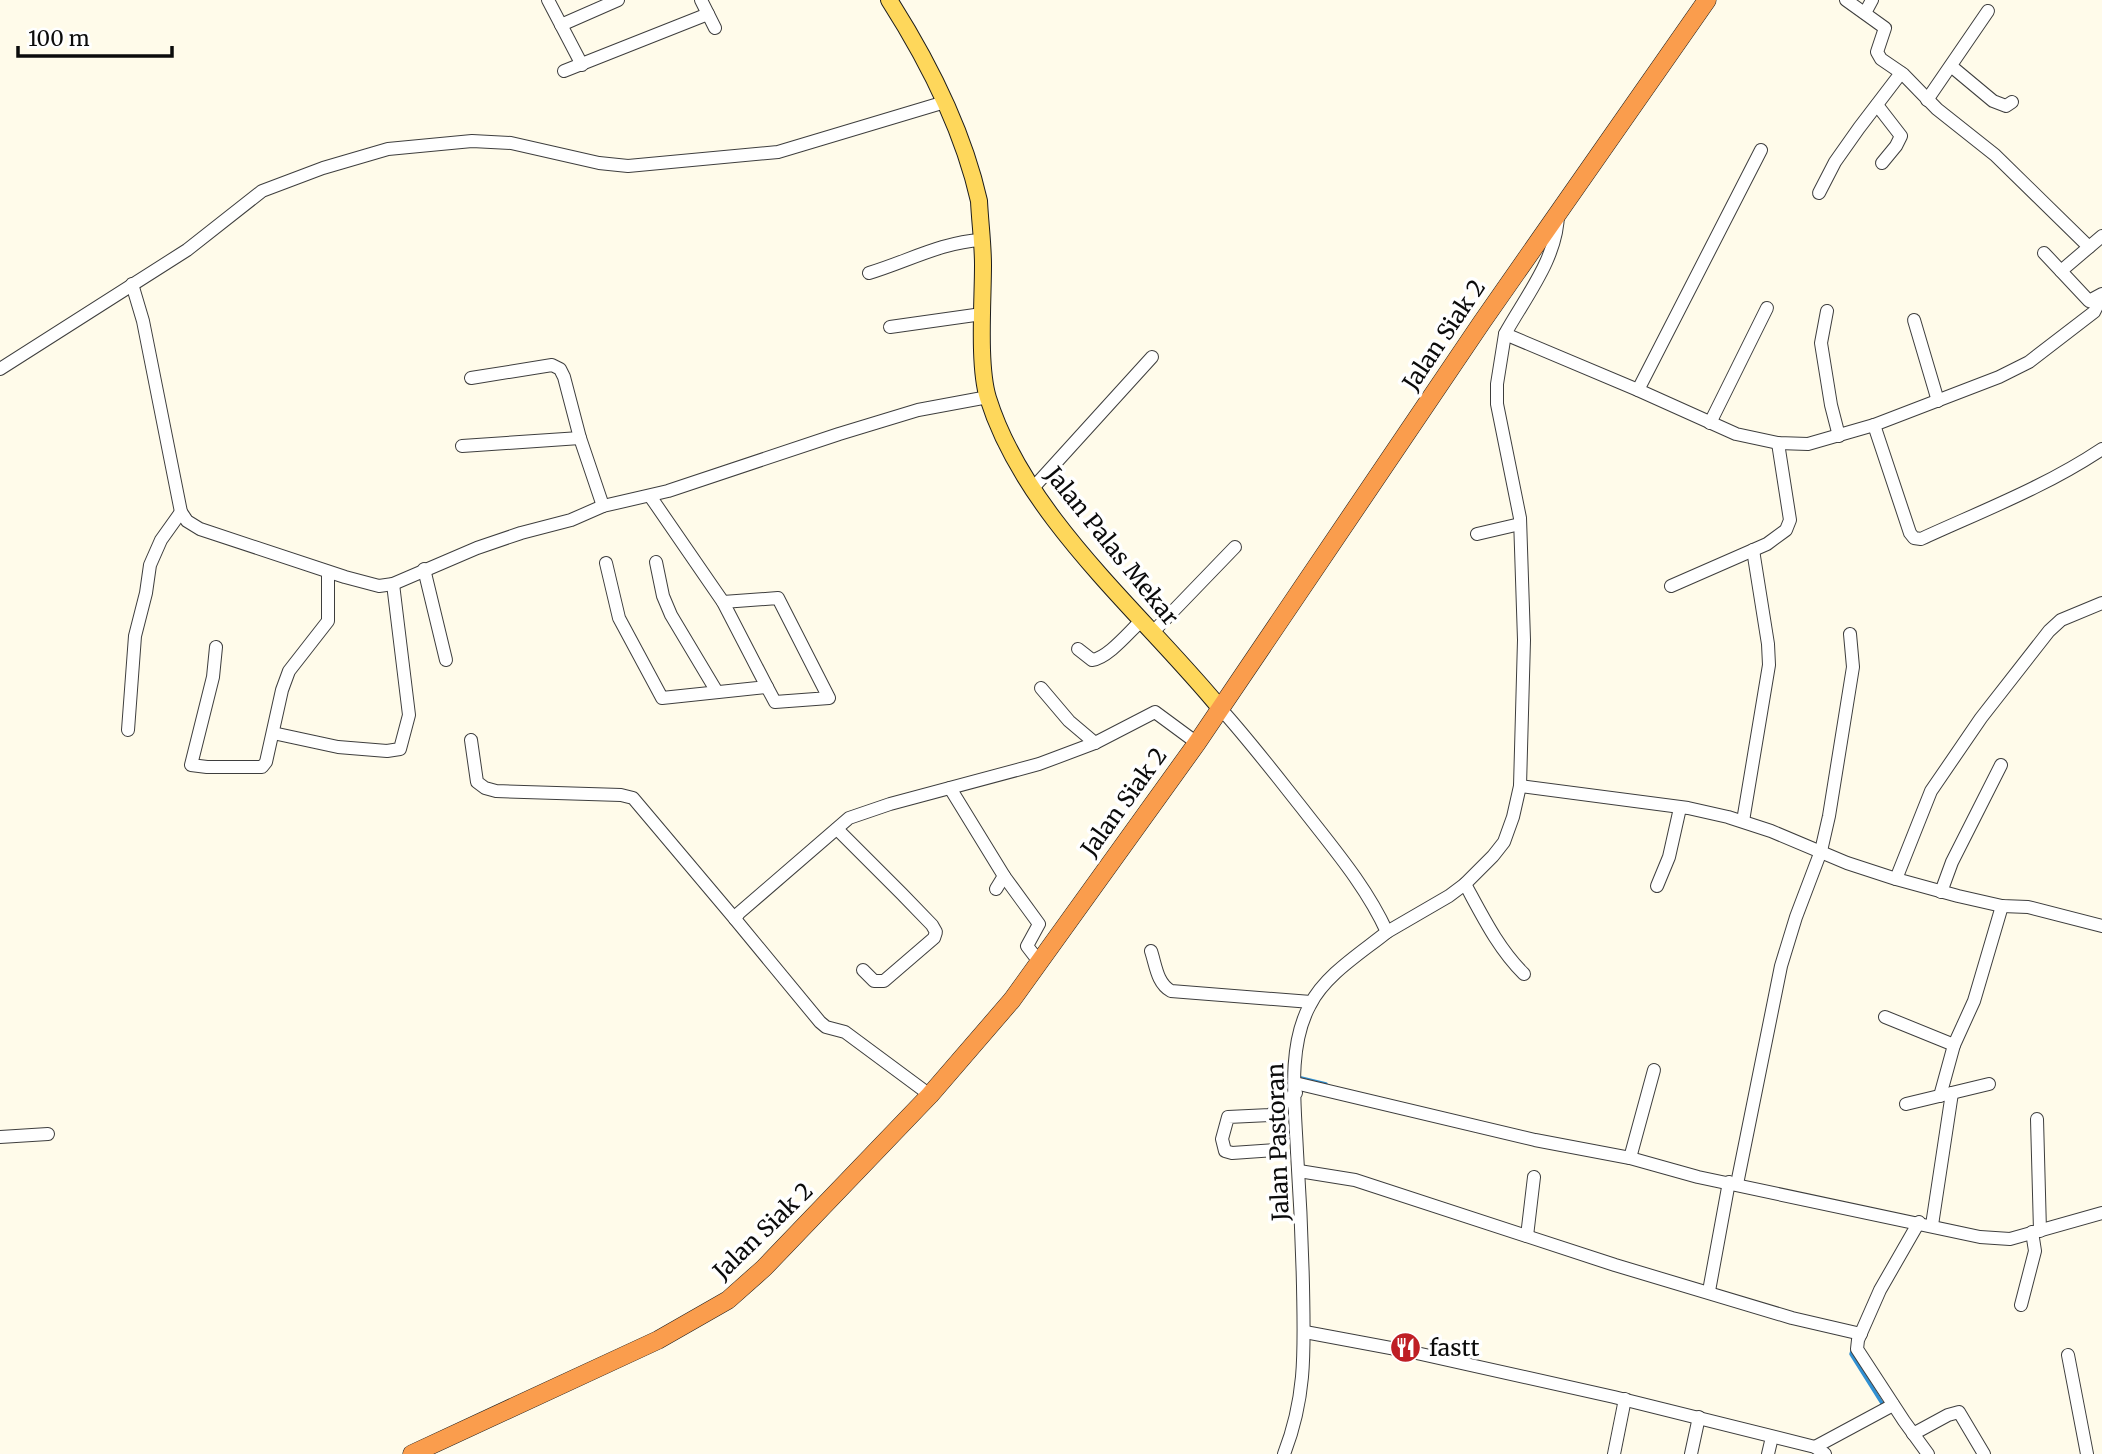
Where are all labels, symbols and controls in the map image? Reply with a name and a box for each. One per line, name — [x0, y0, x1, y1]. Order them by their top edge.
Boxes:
scale bar — [18, 14, 172, 58]
text: 100 m — [28, 25, 90, 52]
street label: Jalan Siak 2 — [1395, 274, 1491, 396]
street label: Jalan Palas Mekar — [1039, 460, 1185, 631]
street label: Jalan Siak 2 — [1074, 742, 1173, 862]
street label: Jalan Pastoran — [1260, 1063, 1295, 1223]
street label: Jalan Siak 2 — [706, 1176, 818, 1286]
restaurant icon: fastt — [1389, 1331, 1423, 1365]
place label: fastt — [1429, 1333, 1480, 1362]

